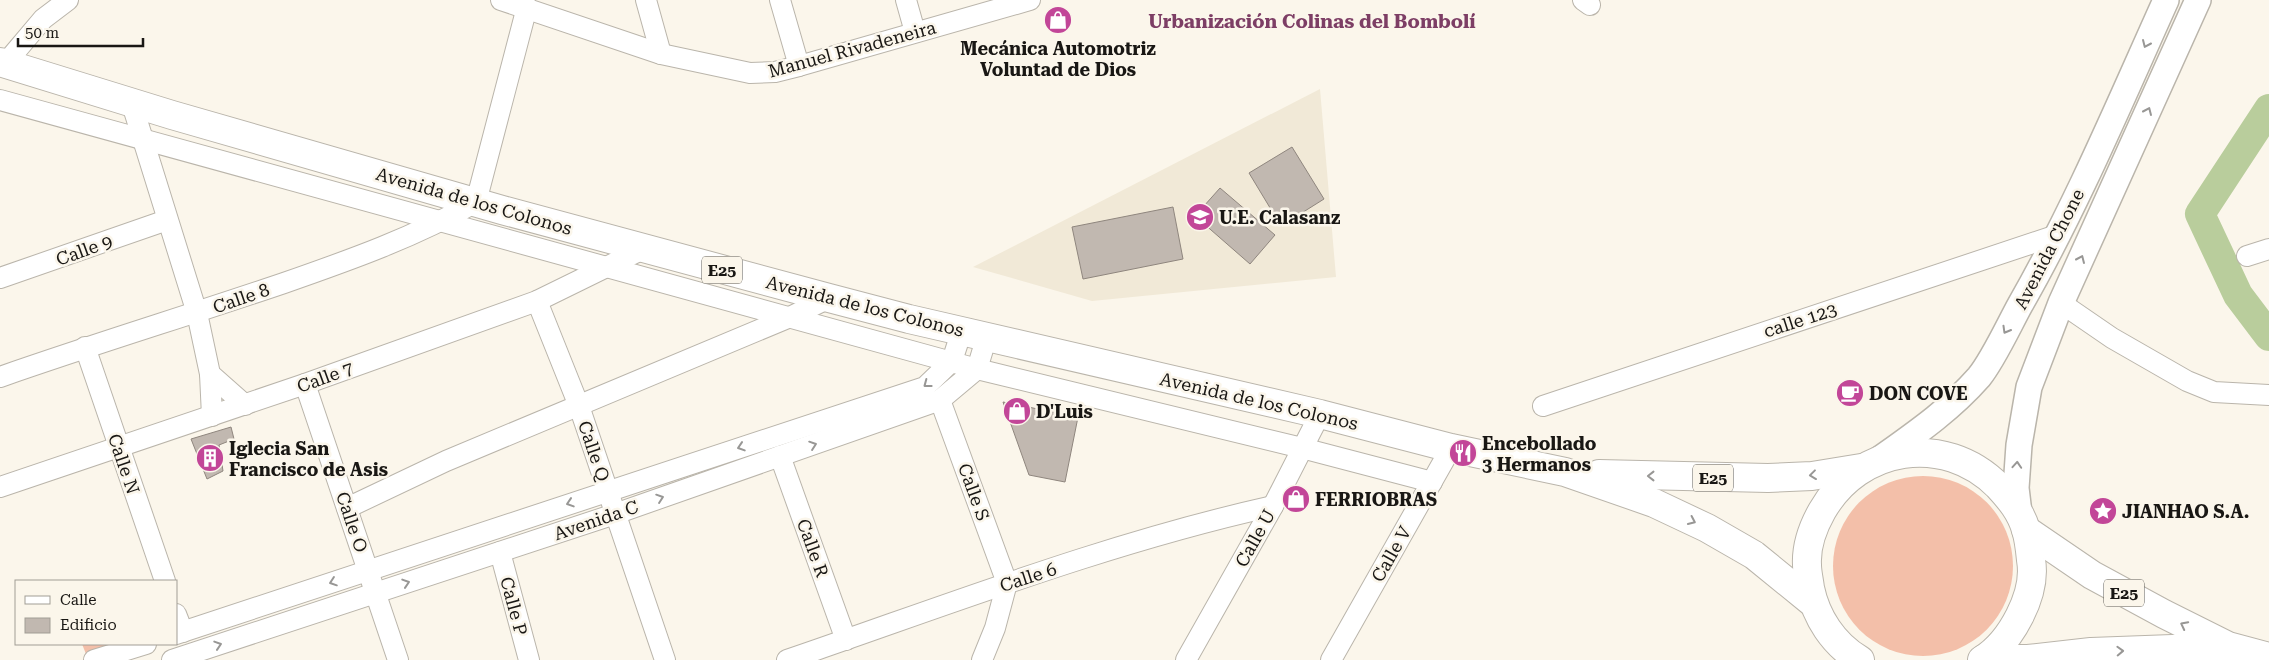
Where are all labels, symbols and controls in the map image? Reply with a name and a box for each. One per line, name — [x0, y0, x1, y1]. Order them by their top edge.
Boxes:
shop icon: Mecánica Automotriz Voluntad de Dios — [1043, 5, 1073, 35]
district label: Urbanización Colinas del Bombolí — [1148, 10, 1476, 33]
scale bar — [18, 15, 142, 47]
street label: Manuel Rivadeneira — [766, 16, 938, 81]
text: 50 m — [25, 24, 60, 42]
place label: Mecánica Automotriz Voluntad de Dios — [960, 38, 1156, 80]
one-way arrow — [2142, 39, 2152, 48]
one-way arrow — [2141, 107, 2152, 116]
street label: Avenida de los Colonos — [374, 163, 574, 239]
street label: Avenida Chone — [2010, 185, 2088, 313]
school or university icon: U.E. Calasanz — [1185, 202, 1215, 232]
place label: U.E. Calasanz — [1219, 207, 1340, 228]
street label: Calle 9 — [53, 230, 115, 270]
one-way arrow — [2075, 255, 2085, 264]
road number: E25 — [702, 256, 742, 284]
street label: Avenida de los Colonos — [764, 271, 966, 341]
street label: Calle 8 — [210, 279, 272, 317]
street label: calle 123 — [1761, 298, 1839, 342]
one-way arrow — [2002, 325, 2012, 334]
street label: Calle 7 — [294, 357, 356, 397]
street label: Avenida de los Colonos — [1158, 368, 1360, 434]
one-way arrow — [924, 378, 933, 387]
cafe icon: DON COVE — [1835, 378, 1865, 408]
place label: DON COVE — [1869, 383, 1968, 404]
shop icon: D'Luis — [1002, 396, 1032, 426]
place label: D'Luis — [1036, 401, 1093, 422]
street label: Calle Q — [574, 418, 614, 484]
street label: Calle N — [104, 431, 144, 497]
place label: Encebollado 3 Hermanos — [1482, 433, 1597, 475]
place label: Iglecia San Francisco de Asis — [229, 438, 388, 480]
restaurant icon: Encebollado 3 Hermanos — [1448, 438, 1478, 468]
one-way arrow — [808, 440, 817, 450]
one-way arrow — [737, 442, 746, 452]
building icon: Iglecia San Francisco de Asis — [195, 443, 225, 473]
street label: Calle S — [954, 460, 994, 524]
one-way arrow — [2012, 461, 2023, 469]
road number: E25 — [1693, 464, 1733, 492]
one-way arrow — [1809, 469, 1817, 480]
one-way arrow — [1646, 471, 1654, 481]
shop icon: FERRIOBRAS — [1281, 484, 1311, 514]
street label: Calle O — [332, 489, 372, 555]
place label: FERRIOBRAS — [1315, 489, 1437, 510]
one-way arrow — [655, 494, 663, 504]
street label: Avenida C — [551, 496, 641, 544]
place icon: JIANHAO S.A. — [2088, 496, 2118, 526]
one-way arrow — [566, 498, 575, 508]
place label: JIANHAO S.A. — [2122, 501, 2249, 522]
street label: Calle U — [1231, 505, 1279, 571]
one-way arrow — [1687, 514, 1696, 525]
street label: Calle R — [793, 516, 833, 581]
street label: Calle V — [1367, 522, 1416, 586]
street label: Calle 6 — [997, 558, 1059, 596]
street label: Calle P — [496, 574, 532, 638]
one-way arrow — [329, 576, 337, 586]
one-way arrow — [401, 579, 410, 589]
legend — [15, 580, 178, 645]
road number: E25 — [2104, 580, 2144, 606]
text: Calle — [60, 591, 96, 609]
text: Edificio — [60, 616, 117, 634]
one-way arrow — [2181, 621, 2190, 631]
one-way arrow — [214, 641, 222, 651]
one-way arrow — [2116, 646, 2124, 656]

